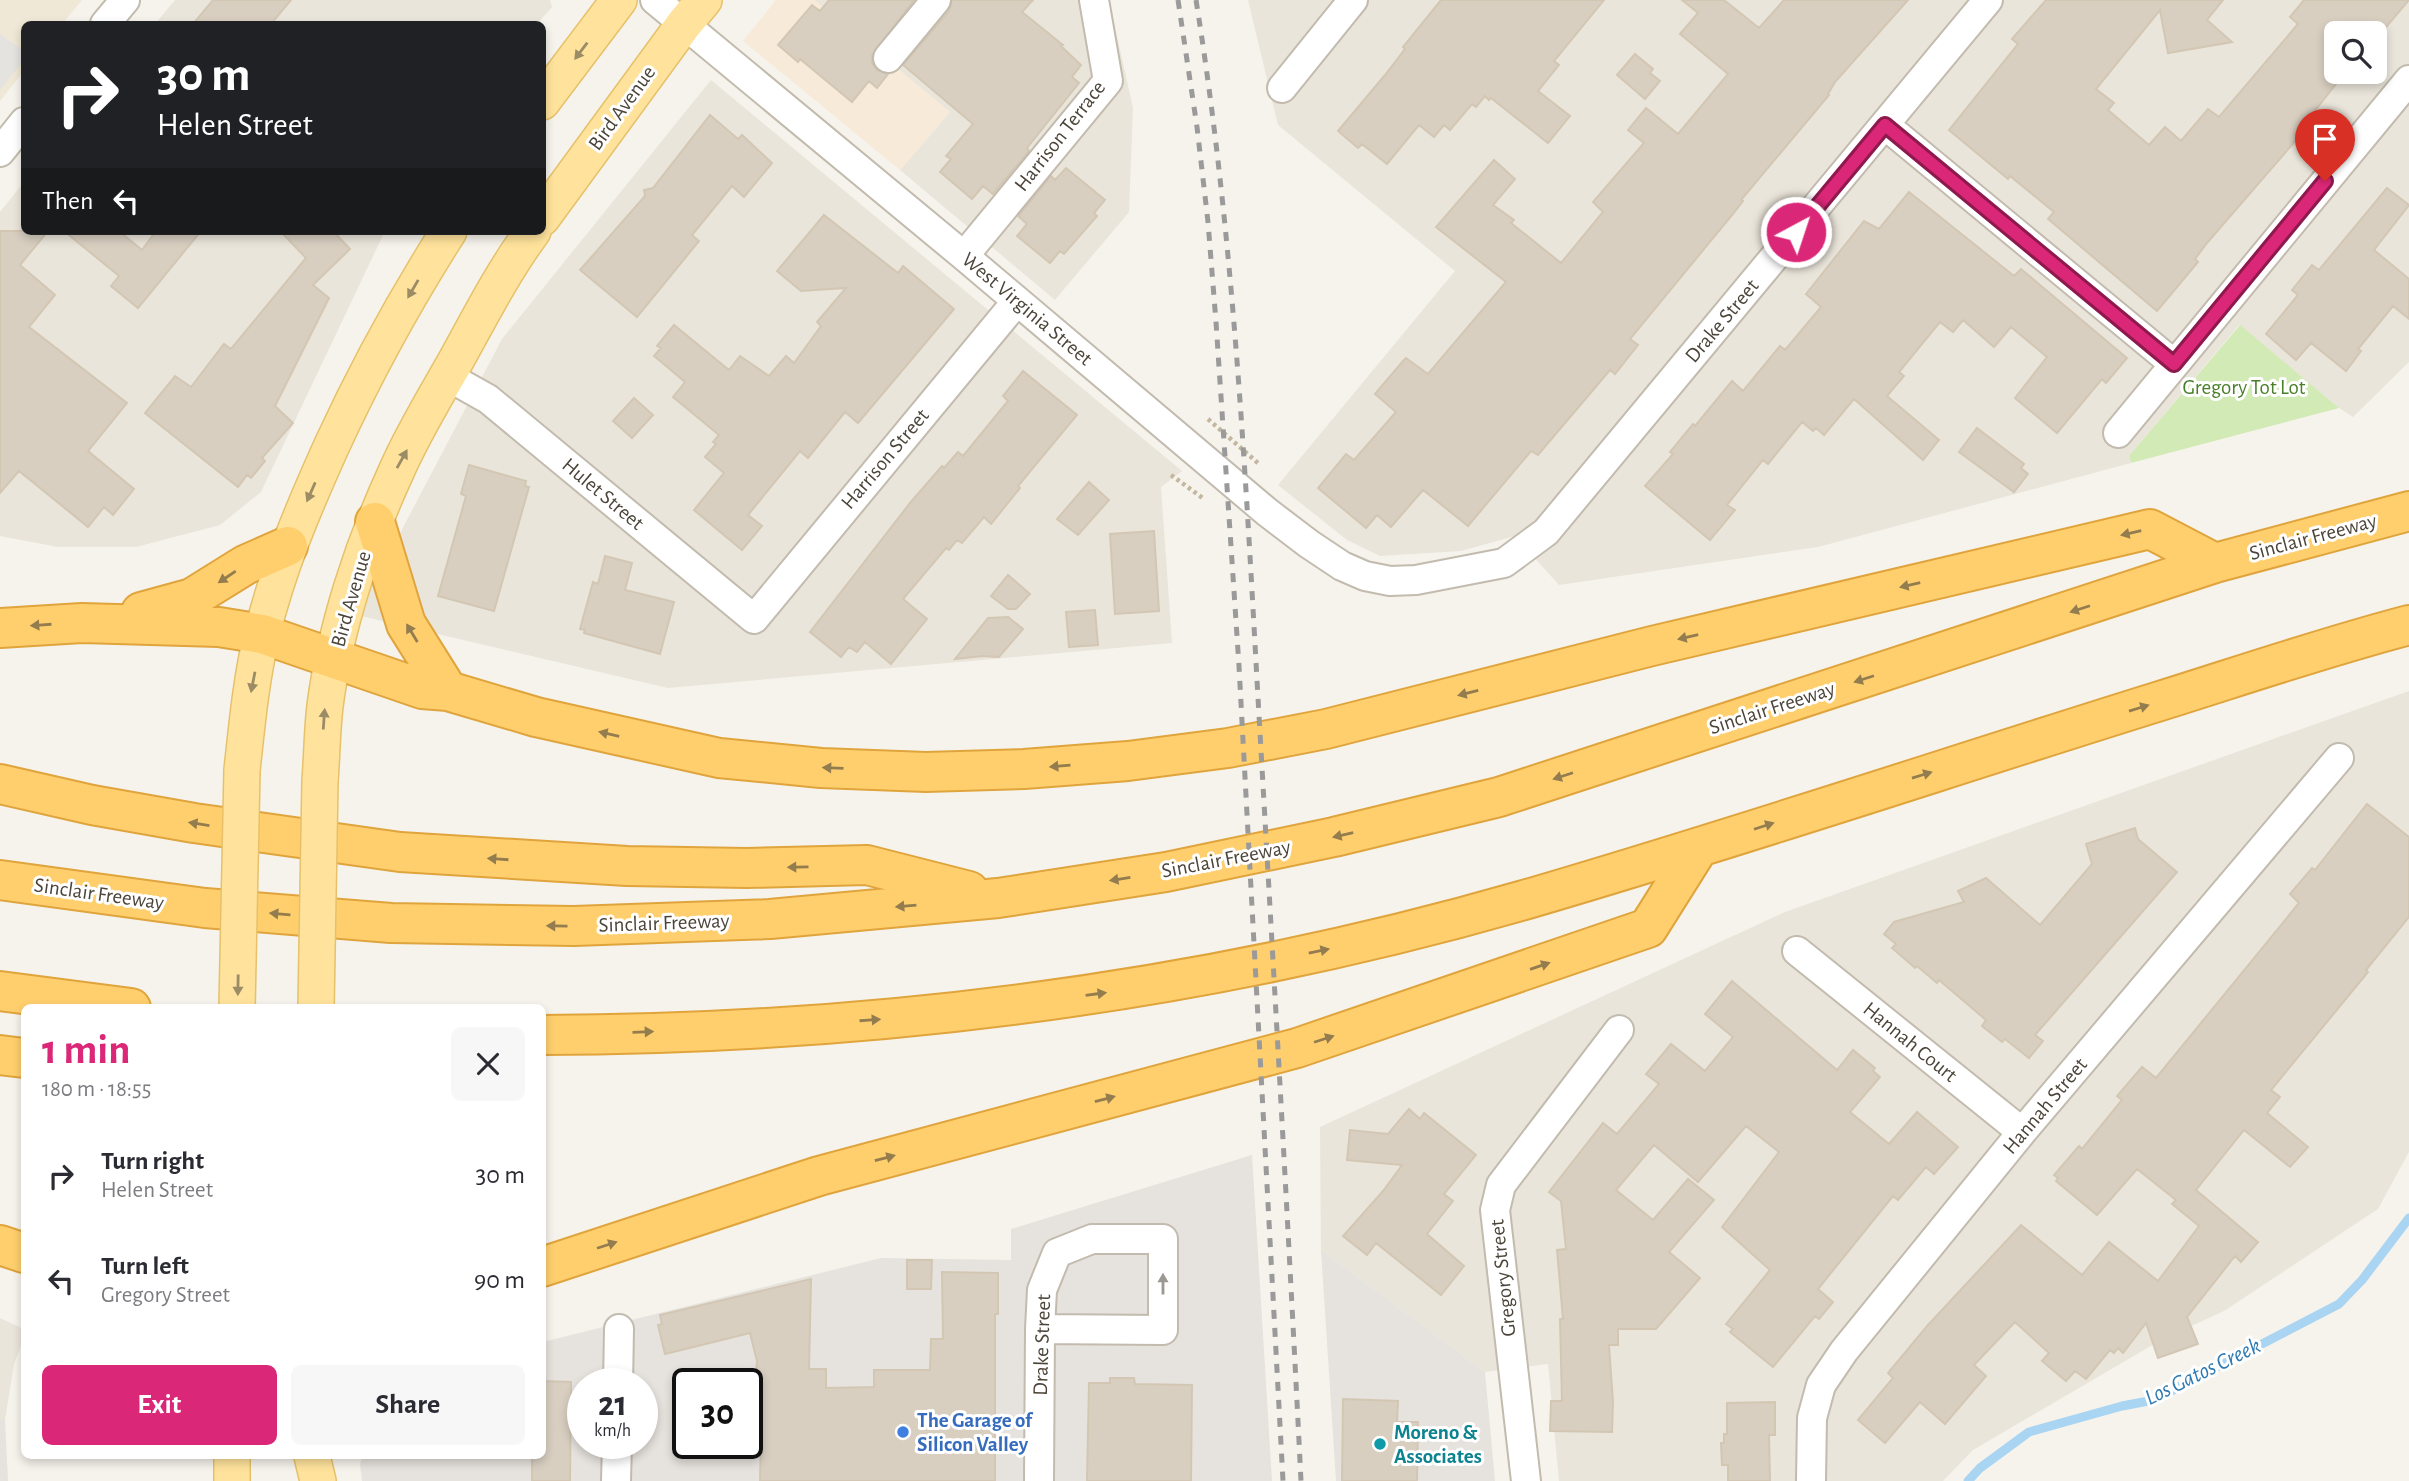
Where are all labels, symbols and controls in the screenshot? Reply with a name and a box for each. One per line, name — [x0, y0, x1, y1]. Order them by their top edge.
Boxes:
map controls — [2324, 21, 2387, 84]
button: search — [2324, 21, 2387, 84]
one-way arrow — [574, 42, 588, 60]
icon: right — [42, 49, 133, 140]
text: 30 m — [157, 51, 251, 100]
street label: Bird Avenue — [585, 62, 659, 154]
street label: Harrison Terrace — [1011, 77, 1109, 195]
text: Helen Street — [157, 109, 313, 141]
pin — [2295, 109, 2355, 181]
icon: arrive — [2306, 120, 2344, 158]
icon: left — [107, 182, 145, 220]
text: Then — [42, 188, 93, 214]
position arrow — [1759, 195, 1833, 269]
street label: West Virginia Street — [958, 249, 1096, 370]
street label: Drake Street — [1681, 275, 1763, 367]
one-way arrow — [407, 279, 419, 299]
park label: Gregory Tot Lot — [2182, 377, 2306, 398]
street label: Harrison Street — [837, 405, 933, 513]
one-way arrow — [396, 450, 408, 469]
street label: Hulet Street — [558, 454, 648, 534]
one-way arrow — [305, 481, 316, 502]
street label: Sinclair Freeway — [2247, 510, 2379, 564]
one-way arrow — [2120, 528, 2142, 539]
street label: Bird Avenue — [327, 549, 375, 649]
one-way arrow — [218, 571, 237, 584]
one-way arrow — [1899, 580, 1921, 591]
one-way arrow — [2070, 604, 2091, 614]
one-way arrow — [30, 620, 52, 631]
one-way arrow — [406, 624, 418, 643]
one-way arrow — [1677, 632, 1699, 643]
one-way arrow — [247, 671, 258, 693]
one-way arrow — [1853, 674, 1874, 685]
street label: Sinclair Freeway — [1707, 678, 1837, 738]
one-way arrow — [1457, 688, 1479, 699]
one-way arrow — [2129, 702, 2150, 712]
one-way arrow — [319, 708, 330, 730]
one-way arrow — [598, 728, 620, 739]
one-way arrow — [1049, 761, 1071, 772]
one-way arrow — [822, 763, 844, 774]
one-way arrow — [1912, 770, 1933, 780]
one-way arrow — [1552, 771, 1573, 782]
one-way arrow — [188, 818, 210, 829]
one-way arrow — [1754, 820, 1775, 831]
one-way arrow — [1332, 829, 1354, 840]
street label: Sinclair Freeway — [1160, 836, 1292, 882]
one-way arrow — [486, 853, 508, 864]
one-way arrow — [787, 861, 809, 873]
street label: Sinclair Freeway — [33, 874, 165, 914]
one-way arrow — [1109, 874, 1131, 885]
one-way arrow — [895, 901, 917, 912]
one-way arrow — [269, 908, 291, 919]
street label: Sinclair Freeway — [598, 910, 730, 936]
one-way arrow — [545, 920, 567, 931]
one-way arrow — [1308, 946, 1330, 957]
one-way arrow — [1529, 960, 1550, 971]
one-way arrow — [232, 975, 243, 997]
one-way arrow — [1085, 988, 1107, 999]
street label: Hannah Court — [1859, 998, 1961, 1086]
one-way arrow — [859, 1014, 881, 1025]
button: close — [451, 1027, 525, 1101]
one-way arrow — [632, 1027, 654, 1038]
text: 1 min — [42, 1029, 131, 1071]
one-way arrow — [1314, 1034, 1335, 1044]
street label: Hannah Street — [1999, 1054, 2091, 1158]
text: 180 m · 18:55 — [42, 1078, 151, 1101]
one-way arrow — [1095, 1094, 1116, 1104]
text: Turn right — [101, 1148, 204, 1174]
one-way arrow — [874, 1152, 896, 1163]
icon: right — [42, 1157, 80, 1195]
text: 30 m — [475, 1162, 525, 1188]
text: Helen Street — [101, 1179, 213, 1202]
street label: Gregory Street — [1486, 1218, 1520, 1338]
one-way arrow — [597, 1240, 618, 1250]
text: Turn left — [101, 1253, 189, 1279]
icon: left — [42, 1262, 80, 1300]
text: 90 m — [474, 1267, 525, 1293]
one-way arrow — [1157, 1273, 1169, 1295]
text: Gregory Street — [101, 1284, 230, 1307]
street label: Drake Street — [1030, 1294, 1054, 1396]
water label: Los Gatos Creek — [2141, 1334, 2265, 1410]
button: Exit — [42, 1365, 277, 1445]
button: Share — [291, 1365, 525, 1445]
speed limit sign: 30 — [672, 1368, 763, 1459]
text: 21 — [598, 1387, 627, 1422]
place label: The Garage of Silicon Valley — [917, 1410, 1034, 1455]
text: km/h — [594, 1422, 631, 1440]
place label: Moreno & Associates — [1394, 1422, 1482, 1467]
marker: The Garage of Silicon Valley — [895, 1424, 911, 1440]
marker: Moreno & Associates — [1372, 1436, 1388, 1452]

